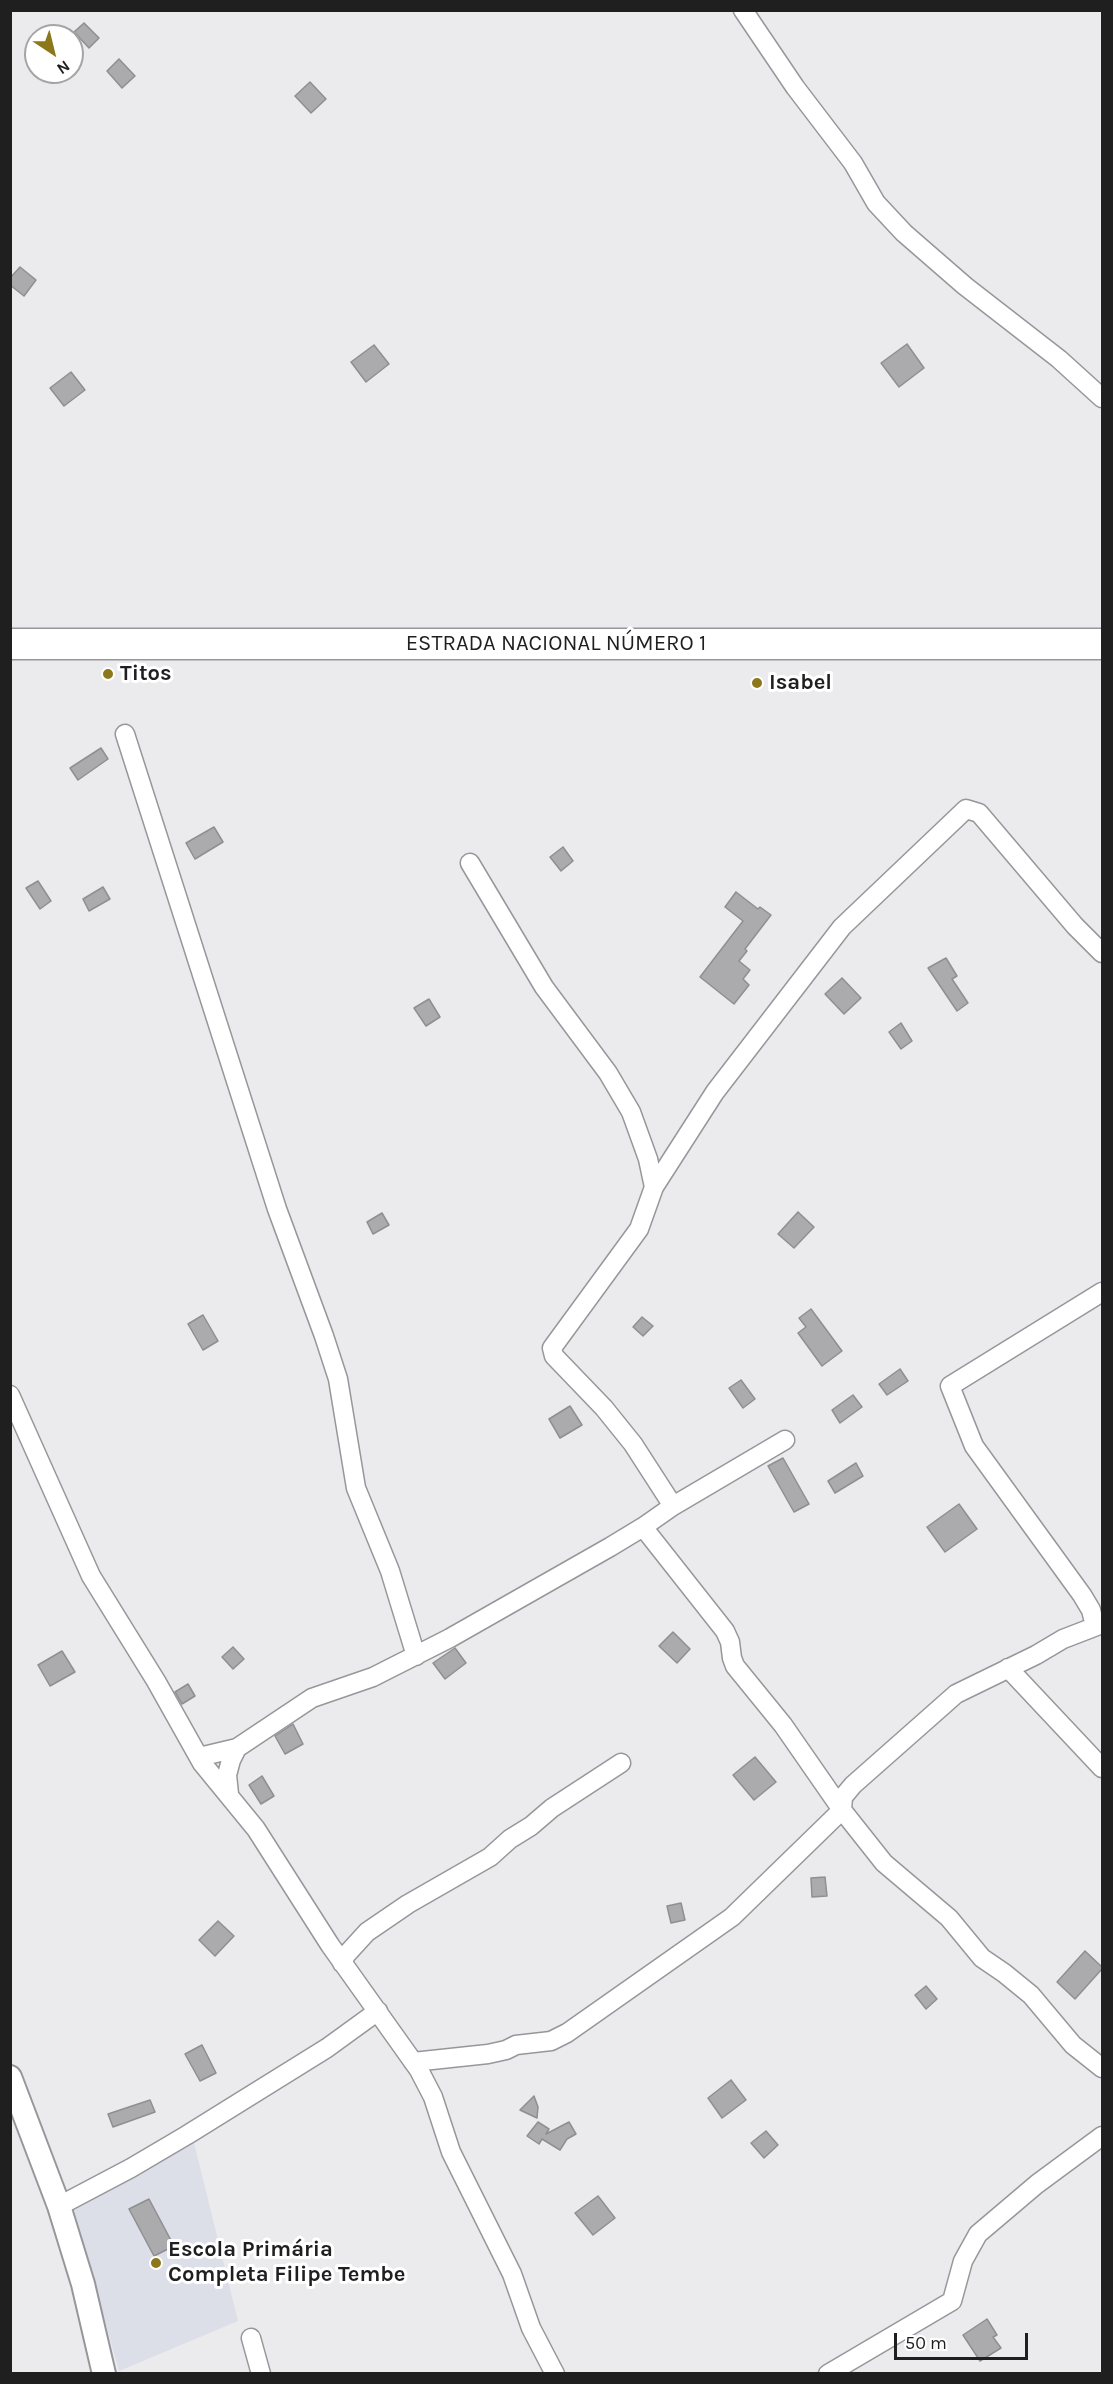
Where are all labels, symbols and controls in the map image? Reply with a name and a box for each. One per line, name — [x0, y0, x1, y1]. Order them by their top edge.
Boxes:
north arrow — [24, 24, 84, 84]
text: N — [53, 56, 74, 79]
street label: ESTRADA NACIONAL NÚMERO 1 — [406, 631, 706, 657]
place label: Titos — [120, 661, 172, 687]
marker: Titos — [101, 667, 115, 681]
place label: Isabel — [769, 670, 832, 696]
marker: Isabel — [750, 676, 764, 690]
place label: Escola Primária Completa Filipe Tembe — [168, 2237, 406, 2288]
marker: Escola Primária Completa Filipe Tembe — [149, 2256, 163, 2270]
scale bar — [897, 2321, 1030, 2359]
text: 50 m — [905, 2332, 947, 2354]

